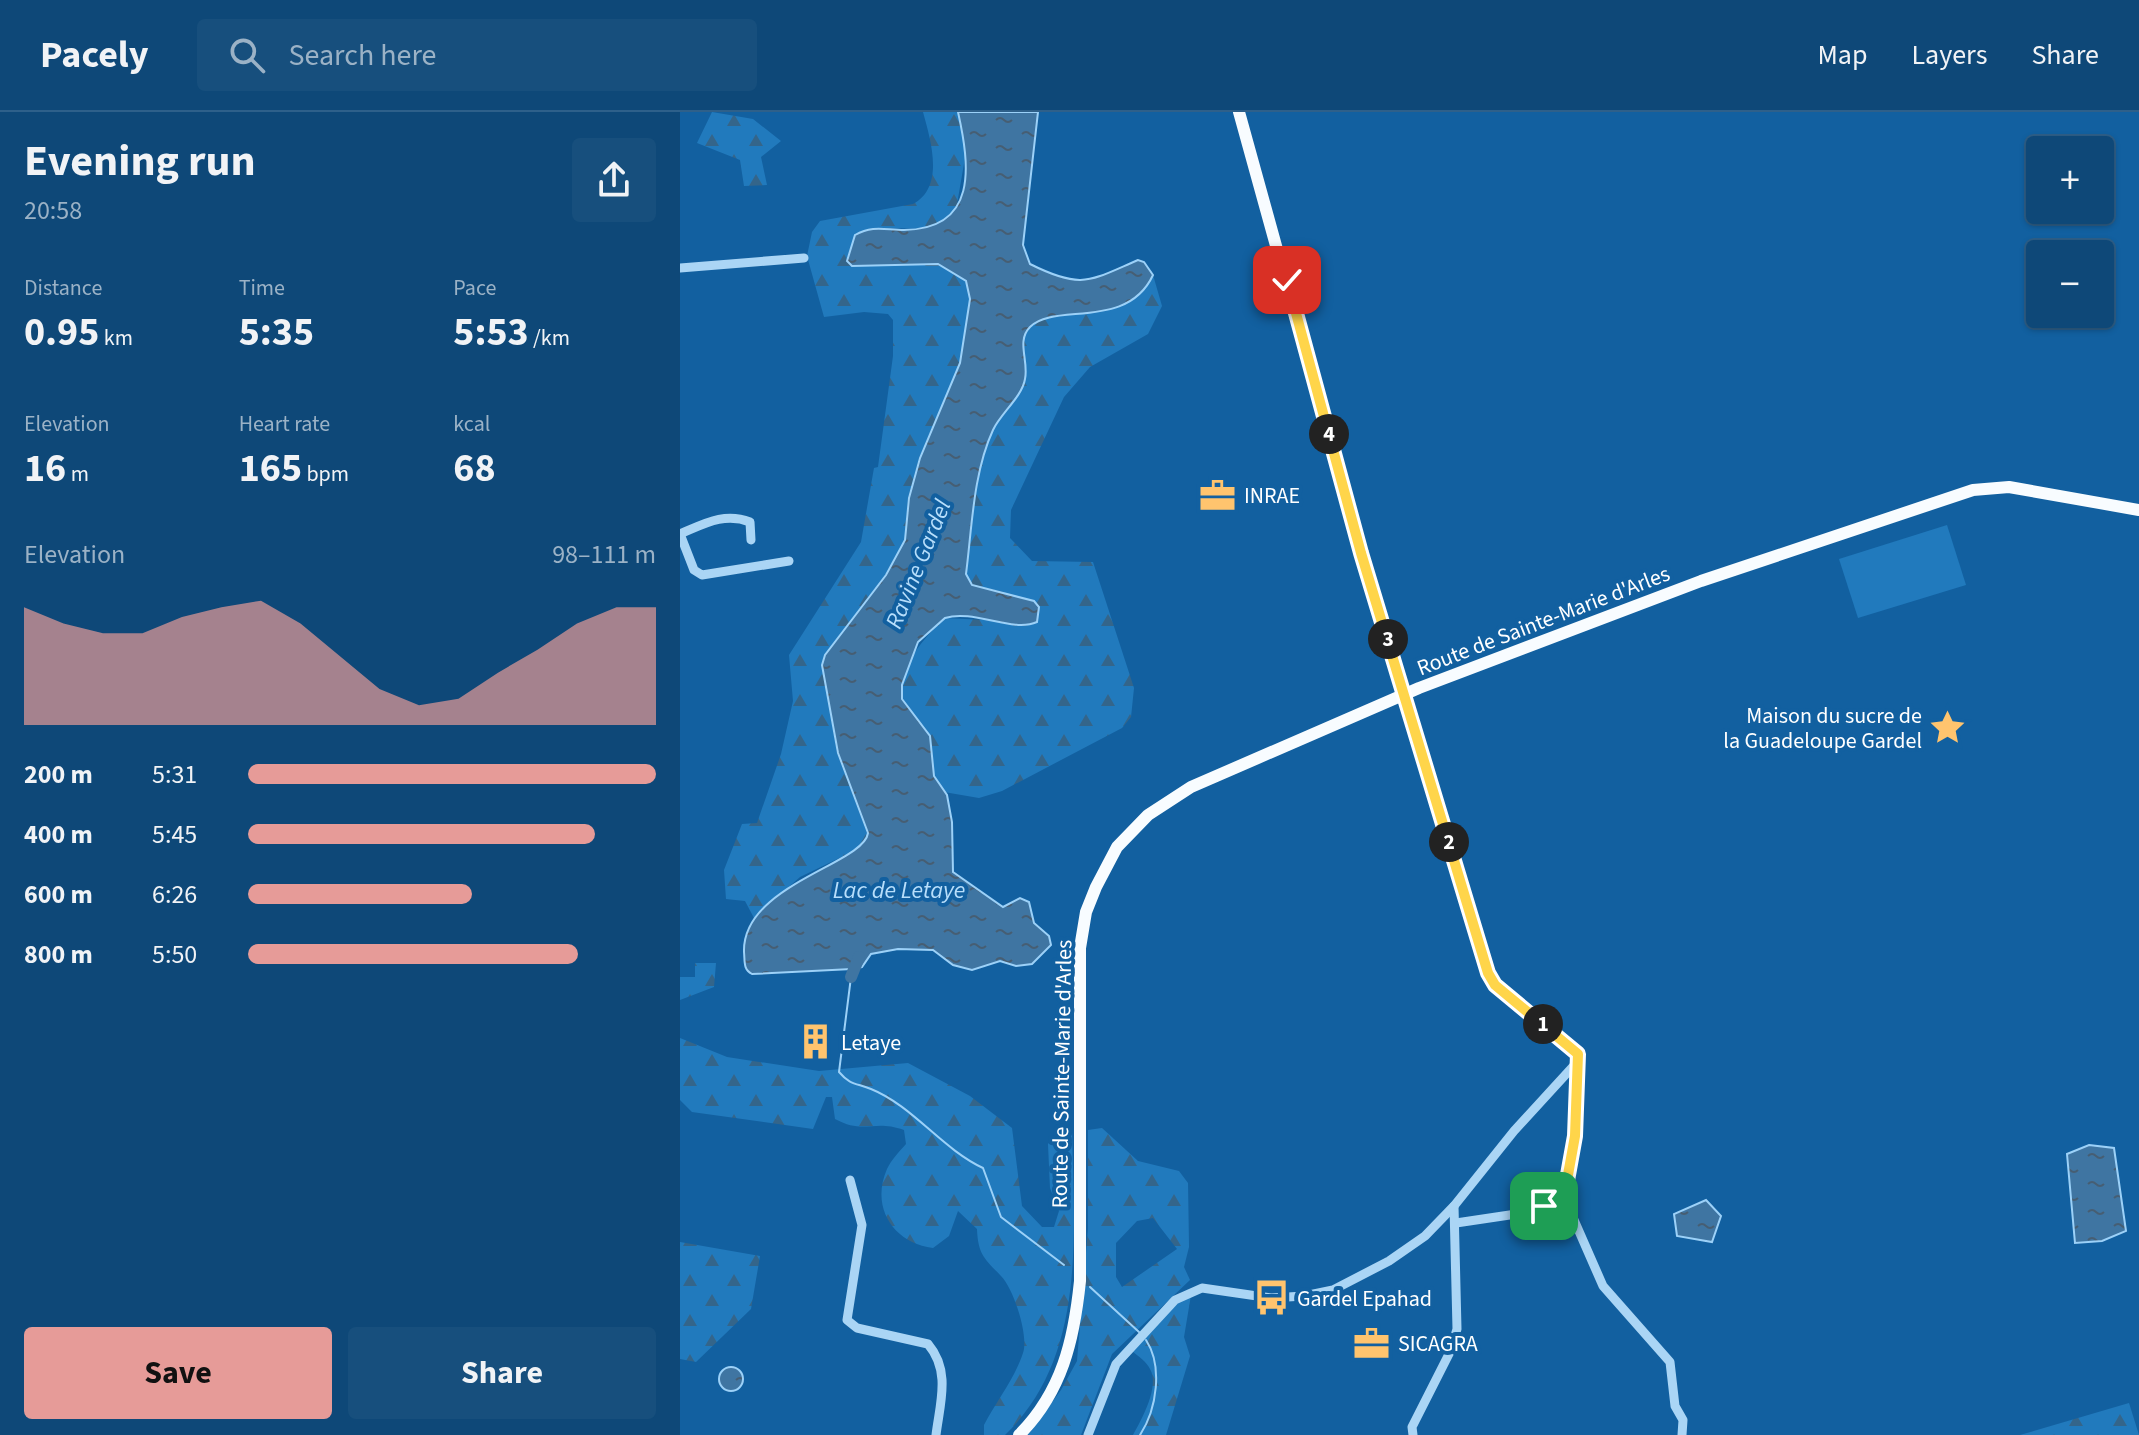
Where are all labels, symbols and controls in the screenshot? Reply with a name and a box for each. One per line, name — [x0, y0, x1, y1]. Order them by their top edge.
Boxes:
search box — [197, 19, 757, 91]
text: Pacely — [40, 28, 149, 82]
icon: search — [225, 33, 269, 77]
text: Search here — [289, 34, 436, 77]
text: Map — [1817, 35, 1867, 75]
text: Layers — [1911, 35, 1987, 75]
text: Share — [2031, 35, 2099, 75]
text: Evening run — [24, 130, 256, 193]
map controls — [2026, 136, 2114, 328]
button: + — [2026, 136, 2114, 224]
button: share — [572, 138, 656, 222]
text: 20:58 — [24, 192, 82, 229]
button: − — [2026, 240, 2114, 328]
pin — [1253, 246, 1321, 314]
icon: check — [1265, 258, 1309, 302]
text: Distance — [24, 272, 102, 304]
text: Time — [239, 272, 285, 304]
text: Pace — [453, 272, 496, 304]
text: 0.95 — [24, 304, 99, 361]
text: 5:35 — [239, 304, 314, 361]
text: 5:53 — [453, 304, 529, 361]
text: km — [99, 322, 133, 354]
text: /km — [529, 322, 570, 354]
text: Elevation — [24, 408, 110, 440]
text: Heart rate — [239, 408, 330, 440]
text: kcal — [453, 408, 490, 440]
pin: 4 — [1309, 414, 1349, 454]
text: 4 — [1323, 418, 1335, 450]
text: 16 — [24, 440, 66, 497]
text: 165 — [239, 440, 302, 497]
text: 68 — [453, 440, 496, 497]
text: m — [66, 458, 89, 490]
text: bpm — [302, 458, 349, 490]
office icon: INRAE — [1199, 476, 1237, 514]
place label: INRAE — [1244, 480, 1300, 512]
water label: Ravine Gardel — [877, 494, 960, 634]
text: Elevation — [24, 536, 125, 573]
text: 98–111 m — [552, 536, 656, 573]
street label: Route de Sainte-Marie d'Arles — [1412, 558, 1675, 684]
pin: 3 — [1368, 619, 1408, 659]
text: 3 — [1382, 623, 1394, 655]
place label: Maison du sucre de la Guadeloupe Gardel — [1723, 700, 1922, 757]
place icon: Maison du sucre de la Guadeloupe Gardel — [1929, 709, 1967, 747]
text: 200 m — [24, 756, 93, 793]
text: 5:31 — [152, 756, 197, 793]
text: 400 m — [24, 816, 93, 853]
text: 5:45 — [152, 816, 197, 853]
pin: 2 — [1429, 822, 1469, 862]
text: 2 — [1443, 826, 1455, 858]
water label: Lac de Letaye — [833, 873, 965, 908]
text: 600 m — [24, 876, 93, 913]
text: 6:26 — [152, 876, 197, 913]
text: 800 m — [24, 936, 93, 973]
text: 5:50 — [152, 936, 197, 973]
street label: Route de Sainte-Marie d'Arles — [1044, 939, 1080, 1209]
pin: 1 — [1523, 1004, 1563, 1044]
text: 1 — [1537, 1008, 1549, 1040]
building icon: Letaye — [796, 1023, 834, 1061]
place label: Letaye — [841, 1027, 901, 1059]
pin — [1510, 1172, 1578, 1240]
icon: arrive — [1522, 1184, 1566, 1228]
bus stop icon: Gardel Epahad — [1252, 1279, 1290, 1317]
place label: Gardel Epahad — [1297, 1283, 1432, 1315]
office icon: SICAGRA — [1353, 1324, 1391, 1362]
button: Save — [24, 1327, 332, 1419]
button: Share — [348, 1327, 656, 1419]
place label: SICAGRA — [1398, 1328, 1478, 1360]

